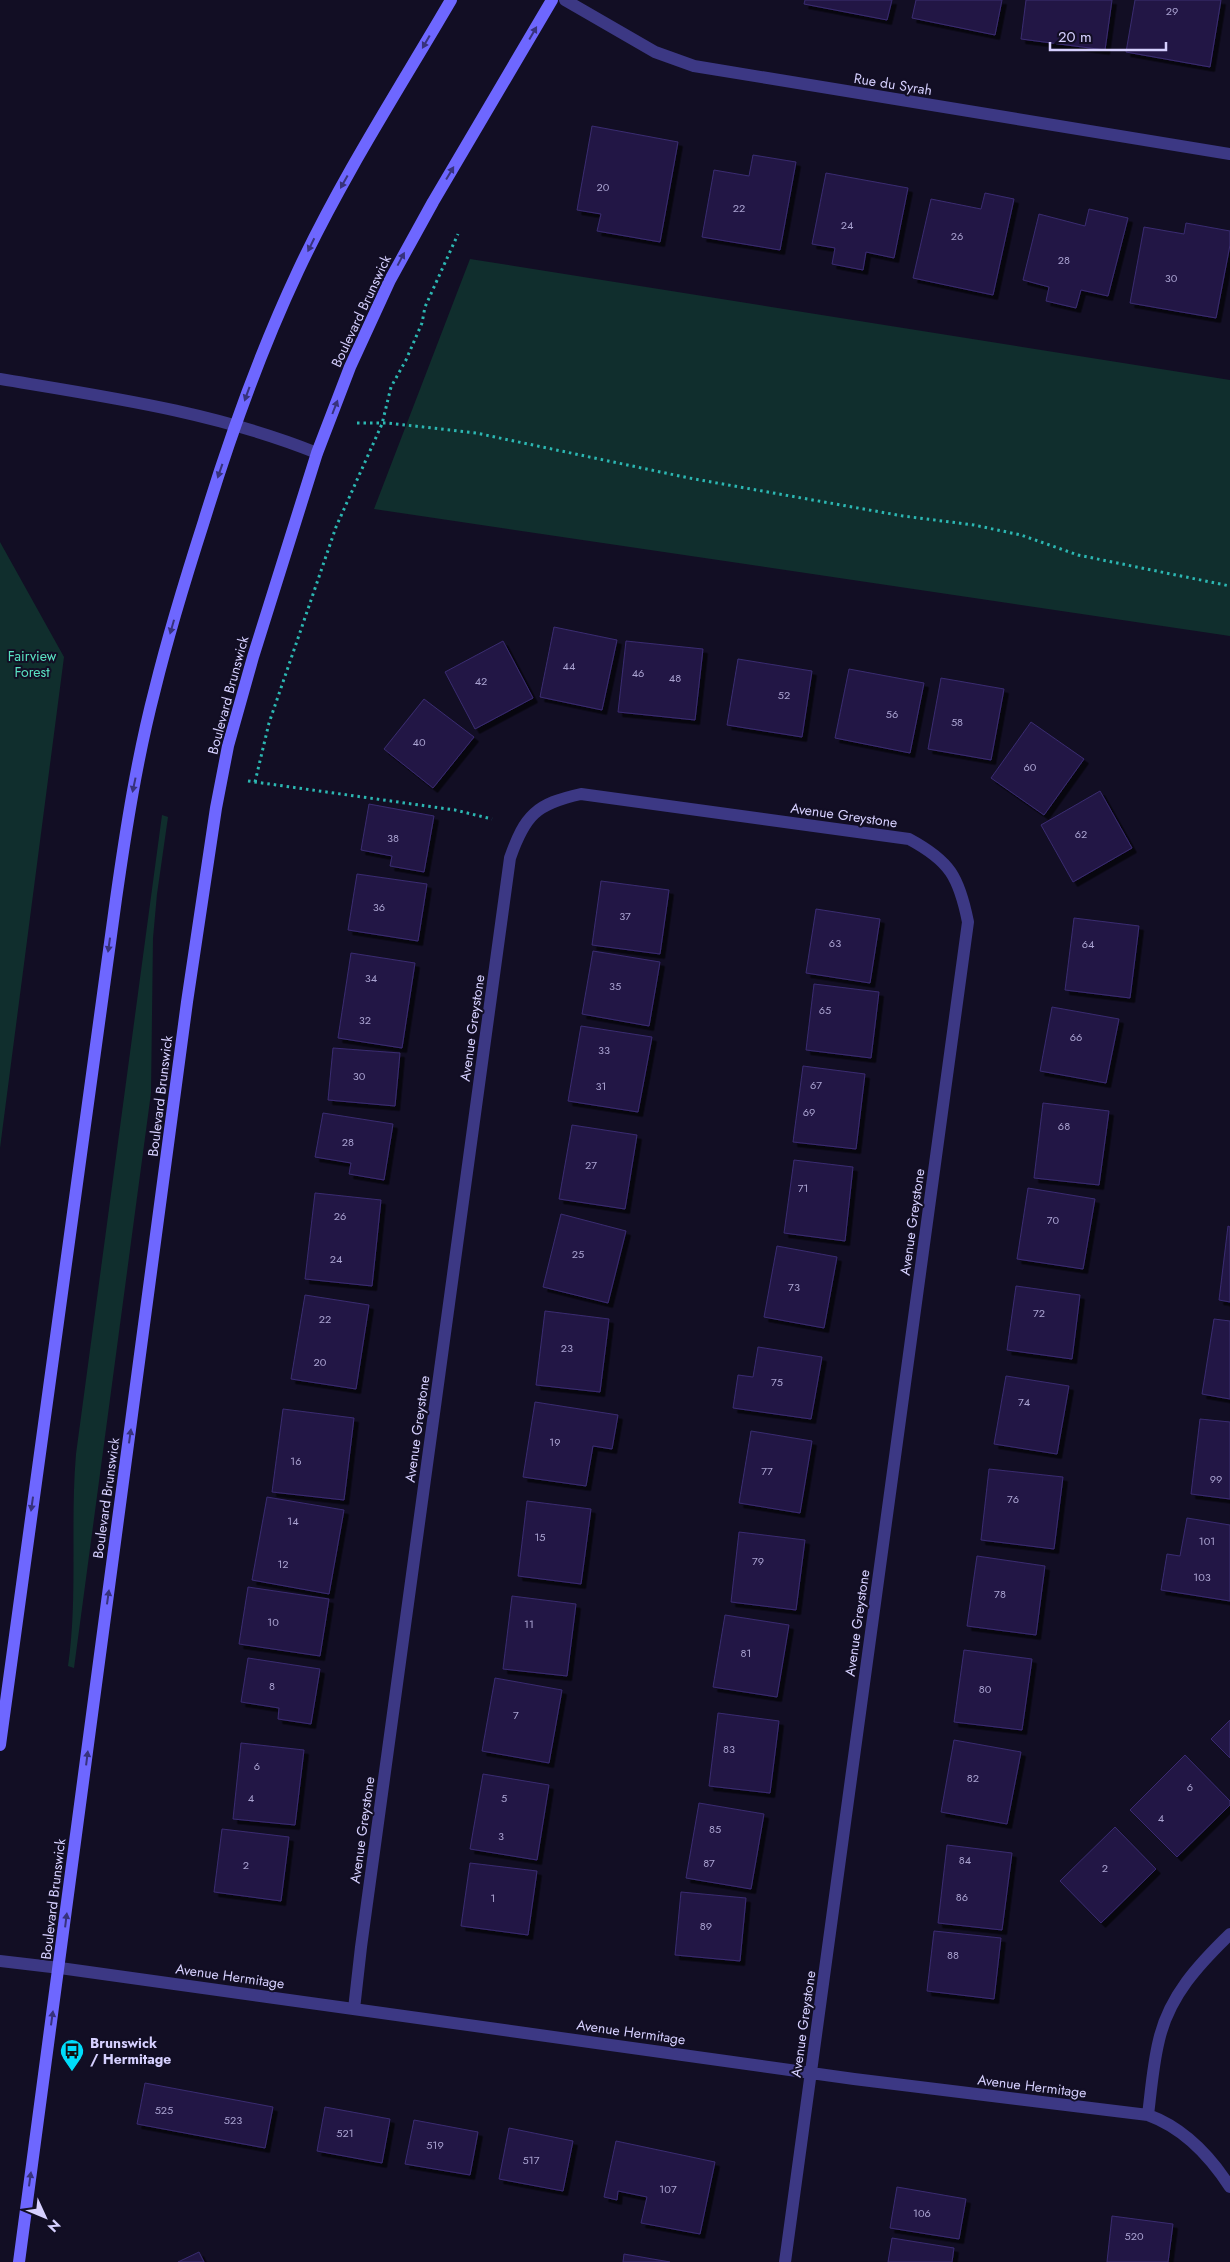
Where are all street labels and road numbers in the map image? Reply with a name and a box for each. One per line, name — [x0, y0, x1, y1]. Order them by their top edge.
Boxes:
street label: Rue du Syrah — [852, 68, 934, 100]
street label: Boulevard Brunswick — [326, 251, 396, 370]
street label: Boulevard Brunswick — [203, 633, 254, 756]
street label: Avenue Greystone — [789, 798, 899, 832]
street label: Avenue Greystone — [455, 973, 489, 1083]
street label: Boulevard Brunswick — [143, 1034, 177, 1158]
street label: Avenue Greystone — [895, 1167, 929, 1277]
street label: Avenue Greystone — [400, 1374, 434, 1484]
street label: Boulevard Brunswick — [88, 1435, 124, 1560]
street label: Avenue Greystone — [840, 1568, 874, 1678]
street label: Avenue Greystone — [345, 1775, 379, 1885]
street label: Boulevard Brunswick — [36, 1837, 70, 1961]
street label: Avenue Hermitage — [174, 1958, 286, 1994]
street label: Avenue Greystone — [786, 1969, 820, 2079]
street label: Avenue Hermitage — [575, 2014, 687, 2050]
street label: Avenue Hermitage — [976, 2069, 1088, 2103]

